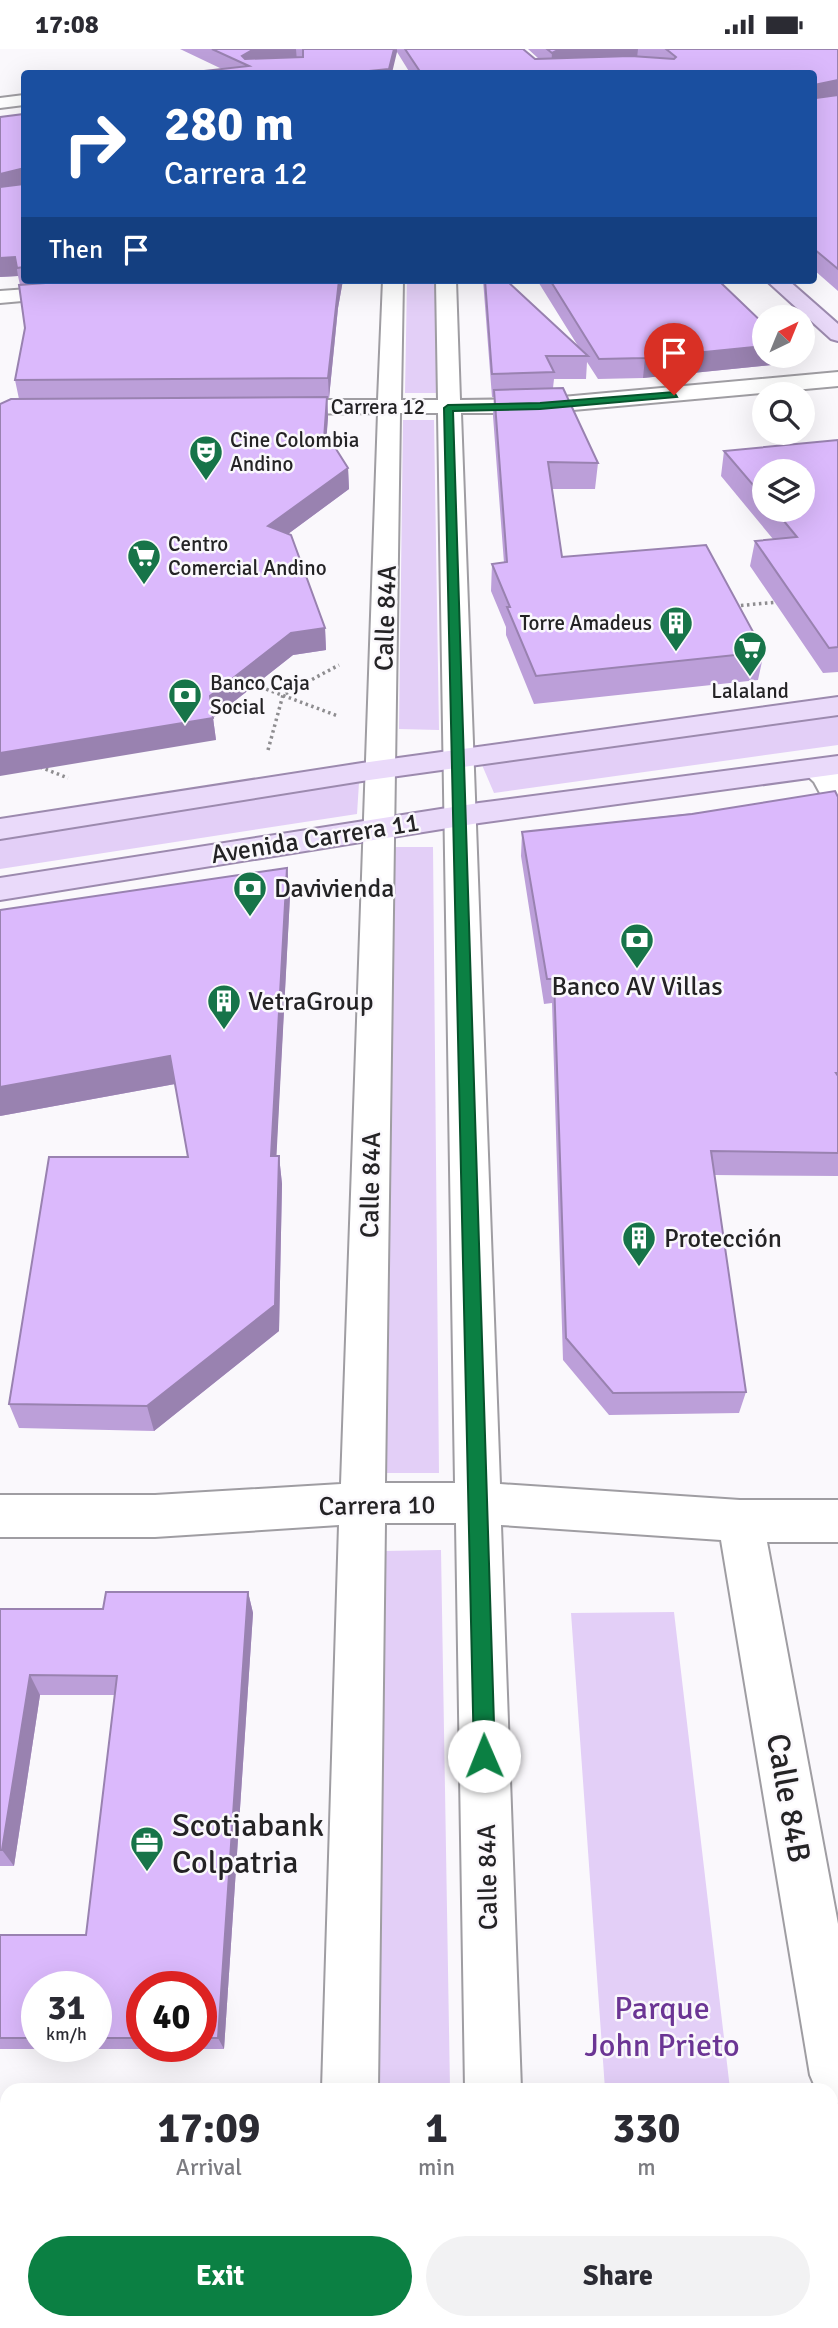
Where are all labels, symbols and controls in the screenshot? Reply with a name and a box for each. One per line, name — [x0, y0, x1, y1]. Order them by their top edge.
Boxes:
text: 17:08 — [35, 9, 99, 41]
text: 280 m — [164, 94, 294, 154]
icon: right — [49, 98, 140, 189]
text: Carrera 12 — [164, 154, 308, 193]
icon: arrive — [117, 231, 155, 269]
text: Then — [49, 234, 103, 266]
north arrow — [752, 305, 816, 367]
map controls — [752, 305, 815, 522]
pin — [644, 323, 704, 395]
icon: arrive — [655, 334, 693, 372]
button: search — [752, 382, 815, 445]
street label: Carrera 12 — [331, 394, 425, 420]
place label: Cine Colombia Andino — [230, 427, 359, 477]
theatre icon: Cine Colombia Andino — [187, 433, 225, 482]
button: layers — [752, 459, 815, 522]
place label: Centro Comercial Andino — [168, 531, 327, 581]
supermarket icon: Centro Comercial Andino — [125, 537, 163, 586]
street label: Calle 84A — [368, 564, 404, 672]
building icon: Torre Amadeus — [657, 604, 695, 653]
place label: Torre Amadeus — [520, 610, 652, 636]
supermarket icon: Lalaland — [731, 629, 769, 678]
place label: Banco Caja Social — [210, 670, 310, 720]
bank icon: Banco Caja Social — [166, 676, 204, 725]
place label: Lalaland — [711, 678, 789, 704]
street label: Avenida Carrera 11 — [209, 807, 422, 871]
bank icon: Davivienda — [231, 869, 269, 918]
place label: Davivienda — [274, 873, 394, 905]
bank icon: Banco AV Villas — [618, 921, 656, 970]
place label: Banco AV Villas — [551, 971, 723, 1003]
building icon: VetraGroup — [205, 982, 243, 1031]
place label: VetraGroup — [248, 986, 374, 1018]
street label: Calle 84A — [354, 1132, 388, 1238]
building icon: Protección — [620, 1219, 658, 1268]
place label: Protección — [664, 1223, 782, 1255]
street label: Carrera 10 — [318, 1489, 436, 1523]
position arrow — [447, 1719, 521, 1793]
street label: Calle 84B — [758, 1730, 819, 1866]
place label: Scotiabank Colpatria — [172, 1806, 324, 1882]
office icon: Scotiabank Colpatria — [128, 1824, 166, 1873]
street label: Calle 84A — [471, 1824, 505, 1930]
speed limit sign: 40 — [126, 1971, 217, 2062]
text: 31 — [48, 1986, 85, 2029]
park label: Parque John Prieto — [584, 1989, 740, 2065]
text: km/h — [46, 2023, 87, 2045]
text: 17:09 — [157, 2103, 261, 2154]
text: 1 — [425, 2103, 448, 2154]
text: 330 — [612, 2103, 681, 2154]
text: Arrival — [176, 2153, 242, 2182]
text: min — [418, 2153, 455, 2182]
text: m — [637, 2153, 656, 2182]
button: Exit — [28, 2236, 412, 2316]
button: Share — [426, 2236, 810, 2316]

